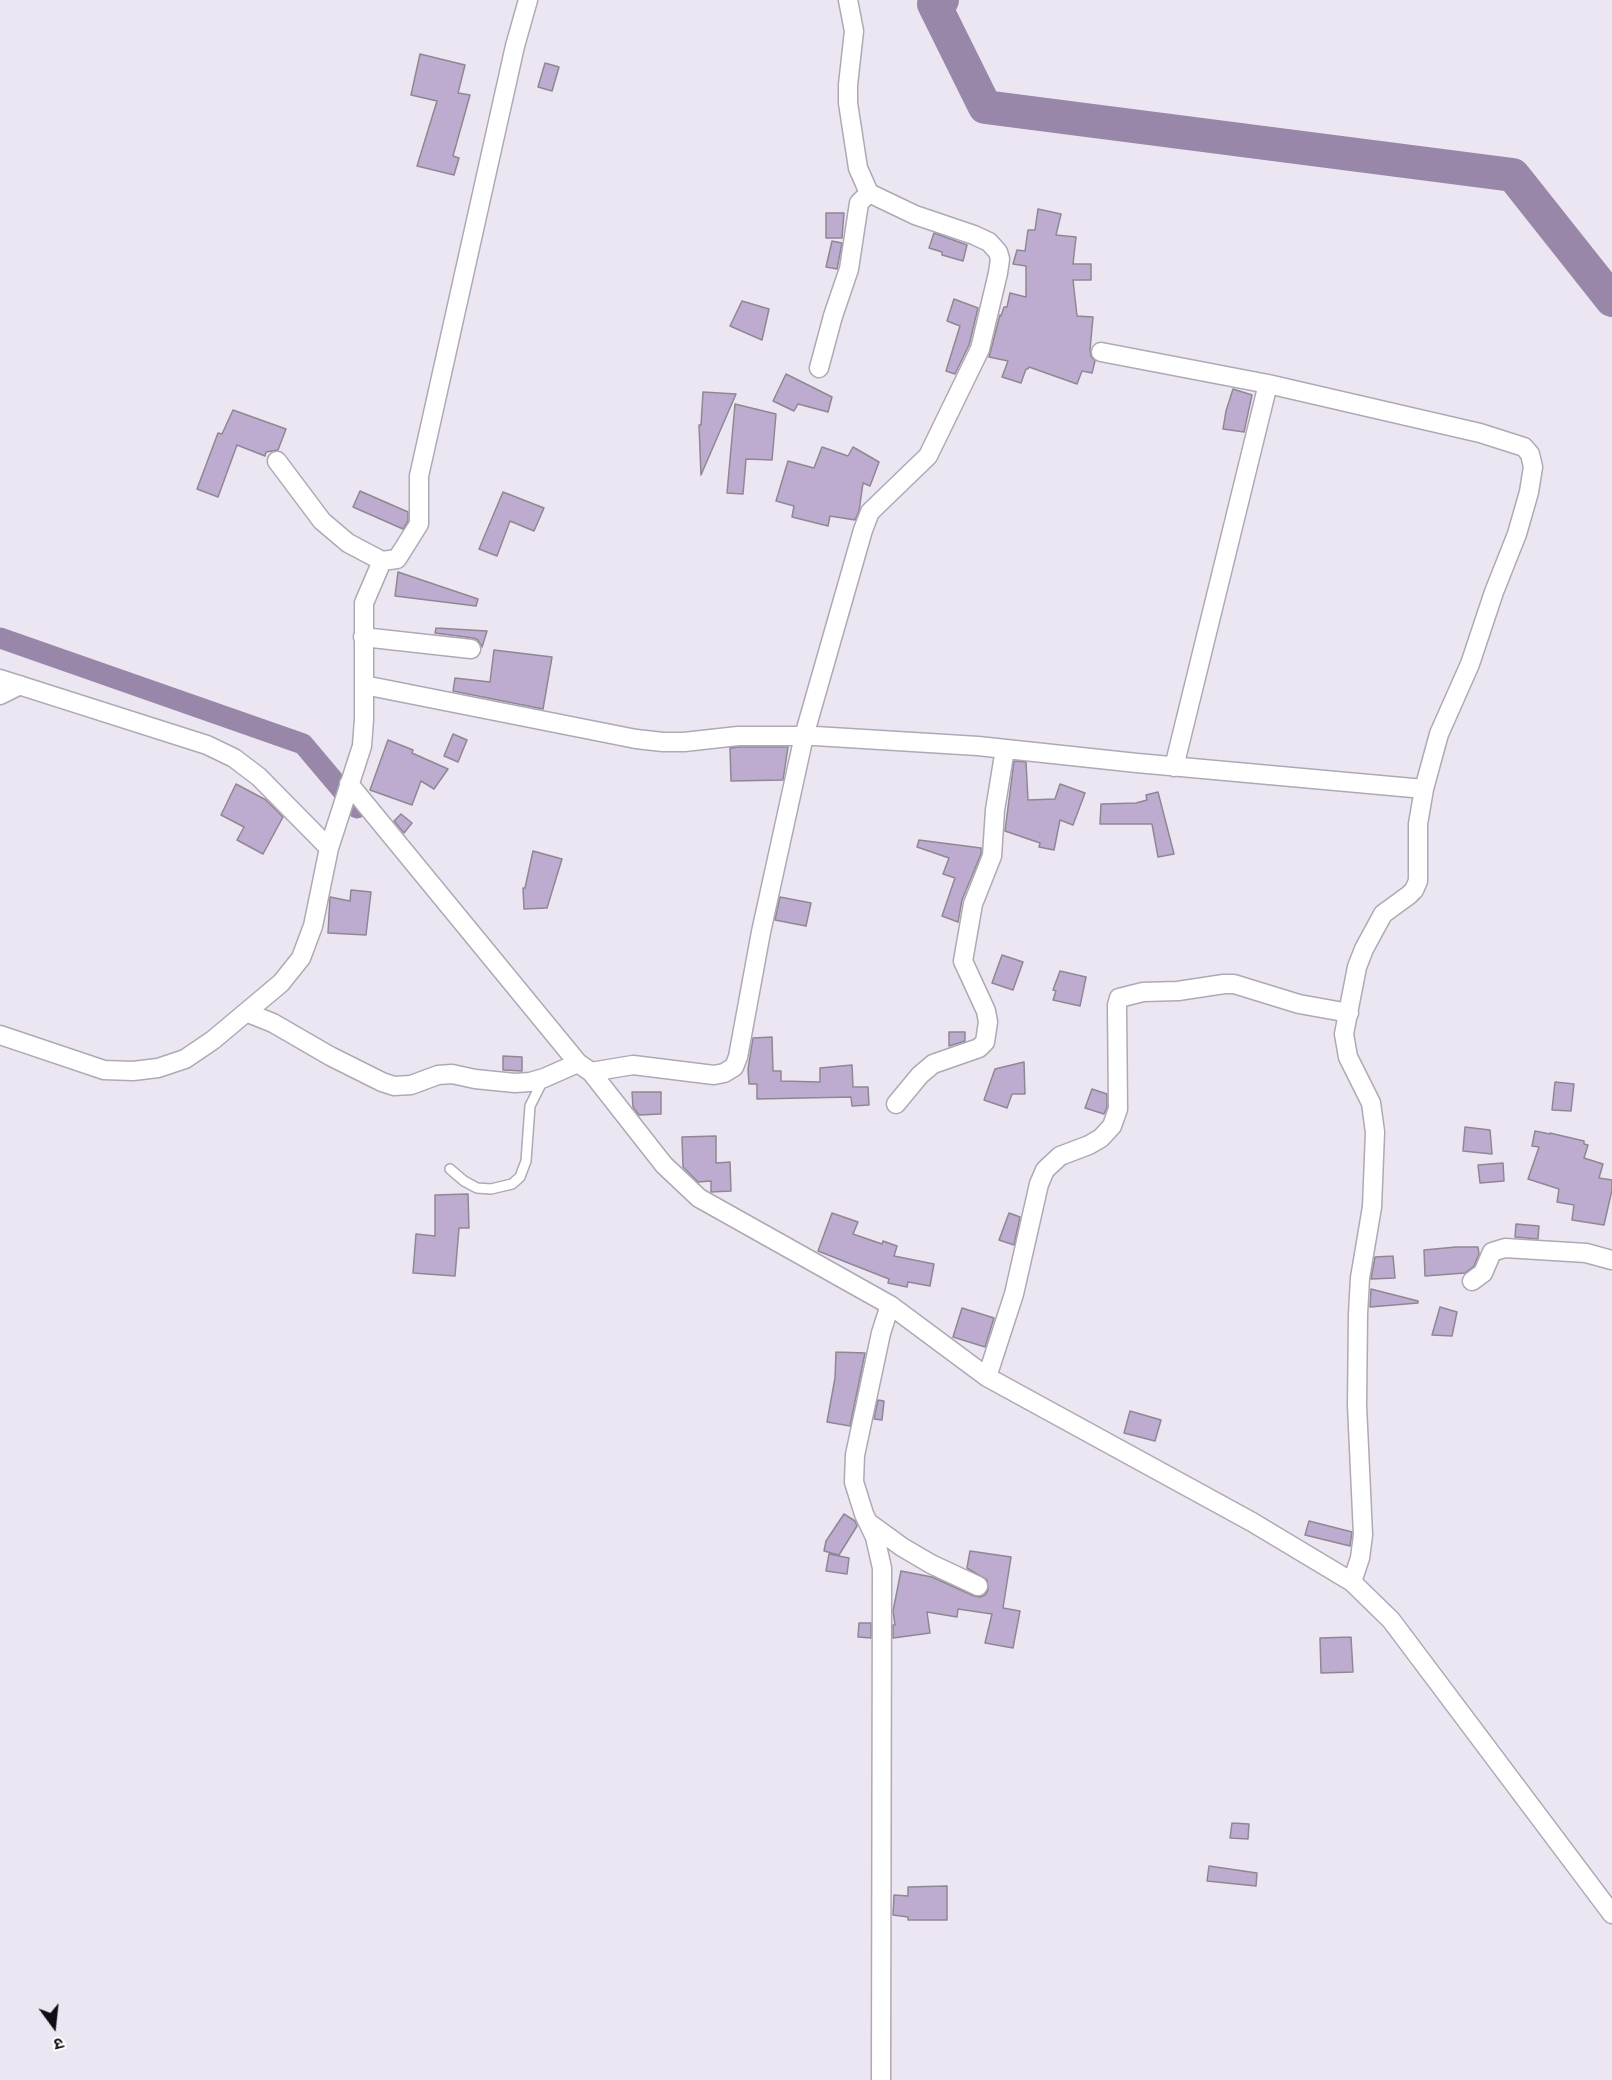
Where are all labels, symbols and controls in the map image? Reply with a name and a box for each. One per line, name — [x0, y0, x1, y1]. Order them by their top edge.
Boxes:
north arrow — [24, 1996, 84, 2056]
text: उ — [52, 2033, 66, 2054]

